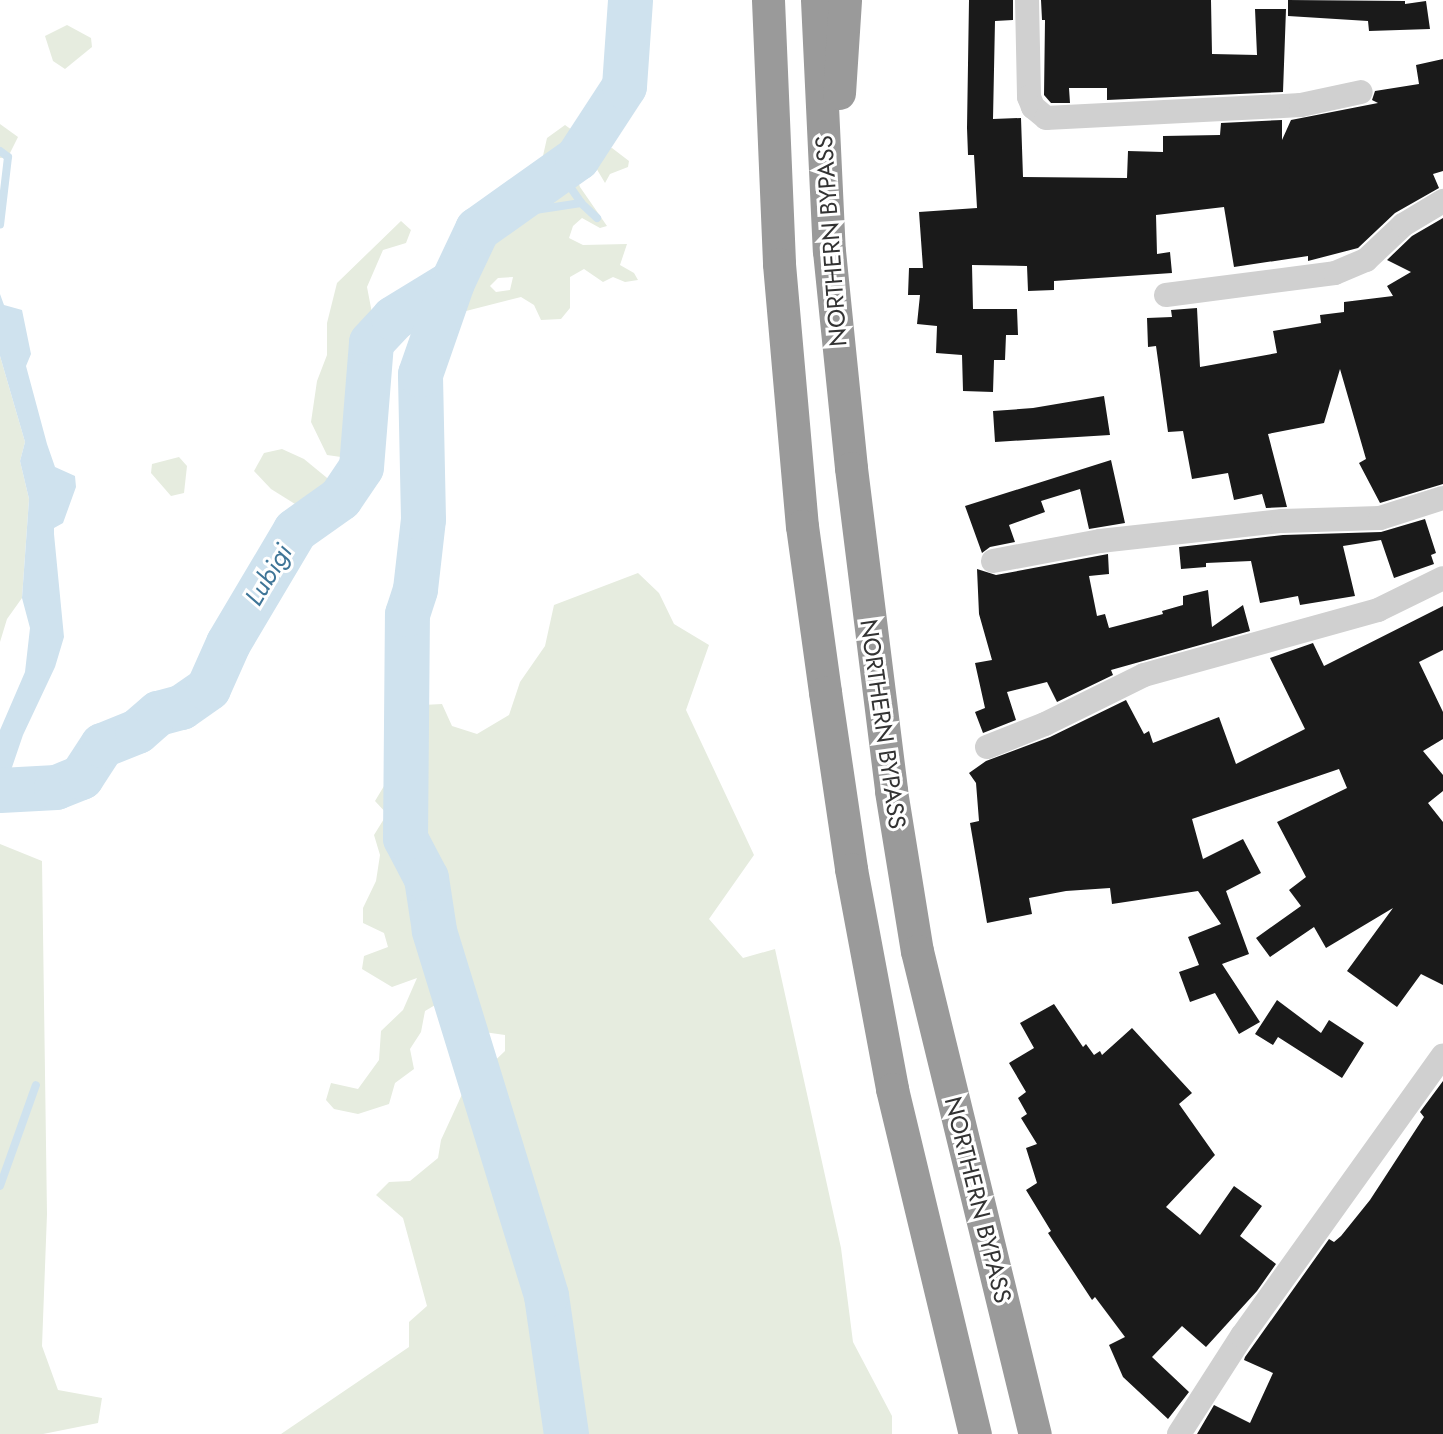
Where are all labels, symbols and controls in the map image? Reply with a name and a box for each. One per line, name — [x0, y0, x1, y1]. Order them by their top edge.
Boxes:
street label: NORTHERN BYPASS — [809, 134, 853, 348]
water label: Lubigi — [239, 539, 299, 611]
street label: NORTHERN BYPASS — [854, 617, 912, 831]
street label: NORTHERN BYPASS — [938, 1094, 1018, 1306]

